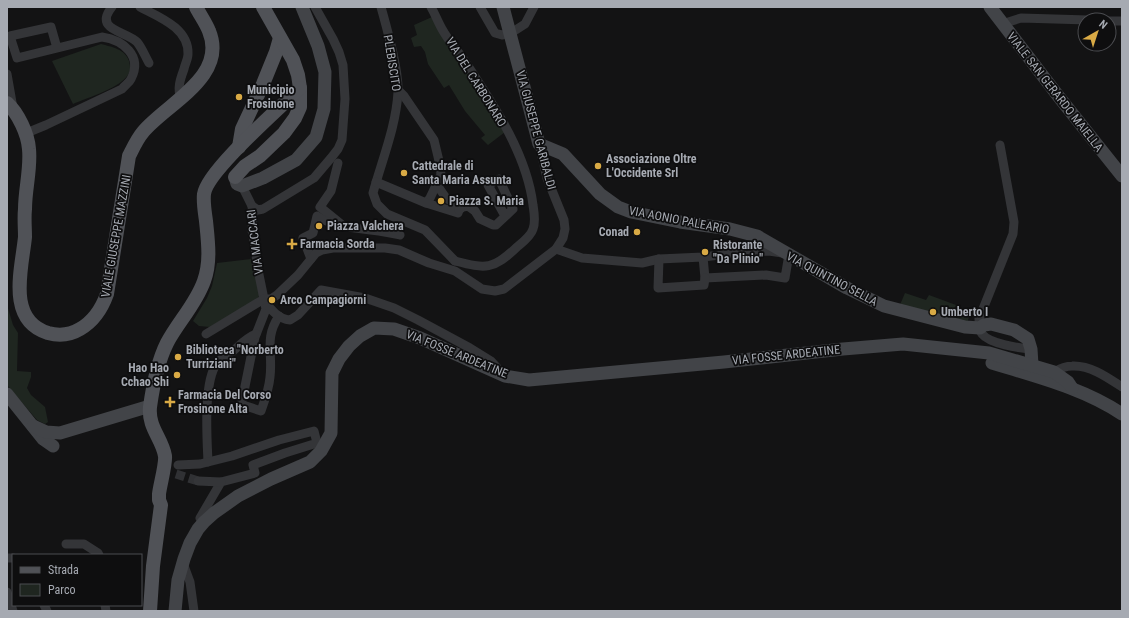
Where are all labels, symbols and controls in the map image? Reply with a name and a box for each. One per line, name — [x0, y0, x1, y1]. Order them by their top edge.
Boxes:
north arrow — [1077, 12, 1117, 52]
text: N — [1096, 17, 1110, 32]
street label: VIALE SAN GERARDO MAIELLA — [1004, 30, 1106, 155]
street label: PLEBISCITO — [381, 34, 403, 92]
street label: VIA DEL CARBONARO — [443, 35, 509, 129]
street label: VIA GIUSEPPE GARIBALDI — [513, 69, 559, 191]
place label: Municipio Frosinone — [247, 83, 295, 111]
marker: Municipio Frosinone — [234, 92, 244, 102]
place label: Associazione Oltre L'Occidente Srl — [606, 152, 697, 180]
place label: Cattedrale di Santa Maria Assunta — [412, 159, 512, 187]
marker: Associazione Oltre L'Occidente Srl — [593, 161, 603, 171]
marker: Cattedrale di Santa Maria Assunta — [399, 168, 409, 178]
street label: VIALE GIUSEPPE MAZZINI — [98, 174, 134, 298]
place label: Piazza S. Maria — [449, 194, 524, 208]
marker: Piazza S. Maria — [436, 196, 446, 206]
street label: VIA AONIO PALEARIO — [628, 203, 730, 237]
street label: VIA MACCARI — [244, 209, 266, 275]
place label: Piazza Valchera — [327, 219, 404, 233]
marker: Piazza Valchera — [314, 221, 324, 231]
place label: Conad — [599, 225, 629, 239]
marker: Conad — [632, 227, 642, 237]
place label: Farmacia Sorda — [300, 237, 375, 251]
place label: Ristorante "Da Plinio" — [713, 238, 763, 266]
marker: Farmacia Sorda — [287, 239, 297, 249]
marker: Ristorante "Da Plinio" — [700, 247, 710, 257]
street label: VIA QUINTINO SELLA — [784, 249, 880, 309]
place label: Arco Campagiorni — [280, 293, 366, 307]
marker: Arco Campagiorni — [267, 295, 277, 305]
place label: Umberto I — [941, 305, 988, 319]
marker: Umberto I — [928, 307, 938, 317]
street label: VIA FOSSE ARDEATINE — [404, 327, 510, 381]
street label: VIA FOSSE ARDEATINE — [731, 342, 841, 368]
place label: Biblioteca "Norberto Turriziani" — [186, 343, 284, 371]
marker: Biblioteca "Norberto Turriziani" — [173, 352, 183, 362]
place label: Hao Hao Cchao Shi — [121, 361, 169, 389]
marker: Hao Hao Cchao Shi — [172, 370, 182, 380]
place label: Farmacia Del Corso Frosinone Alta — [178, 388, 271, 416]
marker: Farmacia Del Corso Frosinone Alta — [165, 397, 175, 407]
legend — [12, 554, 142, 606]
text: Strada — [48, 563, 79, 577]
text: Parco — [48, 583, 75, 597]

